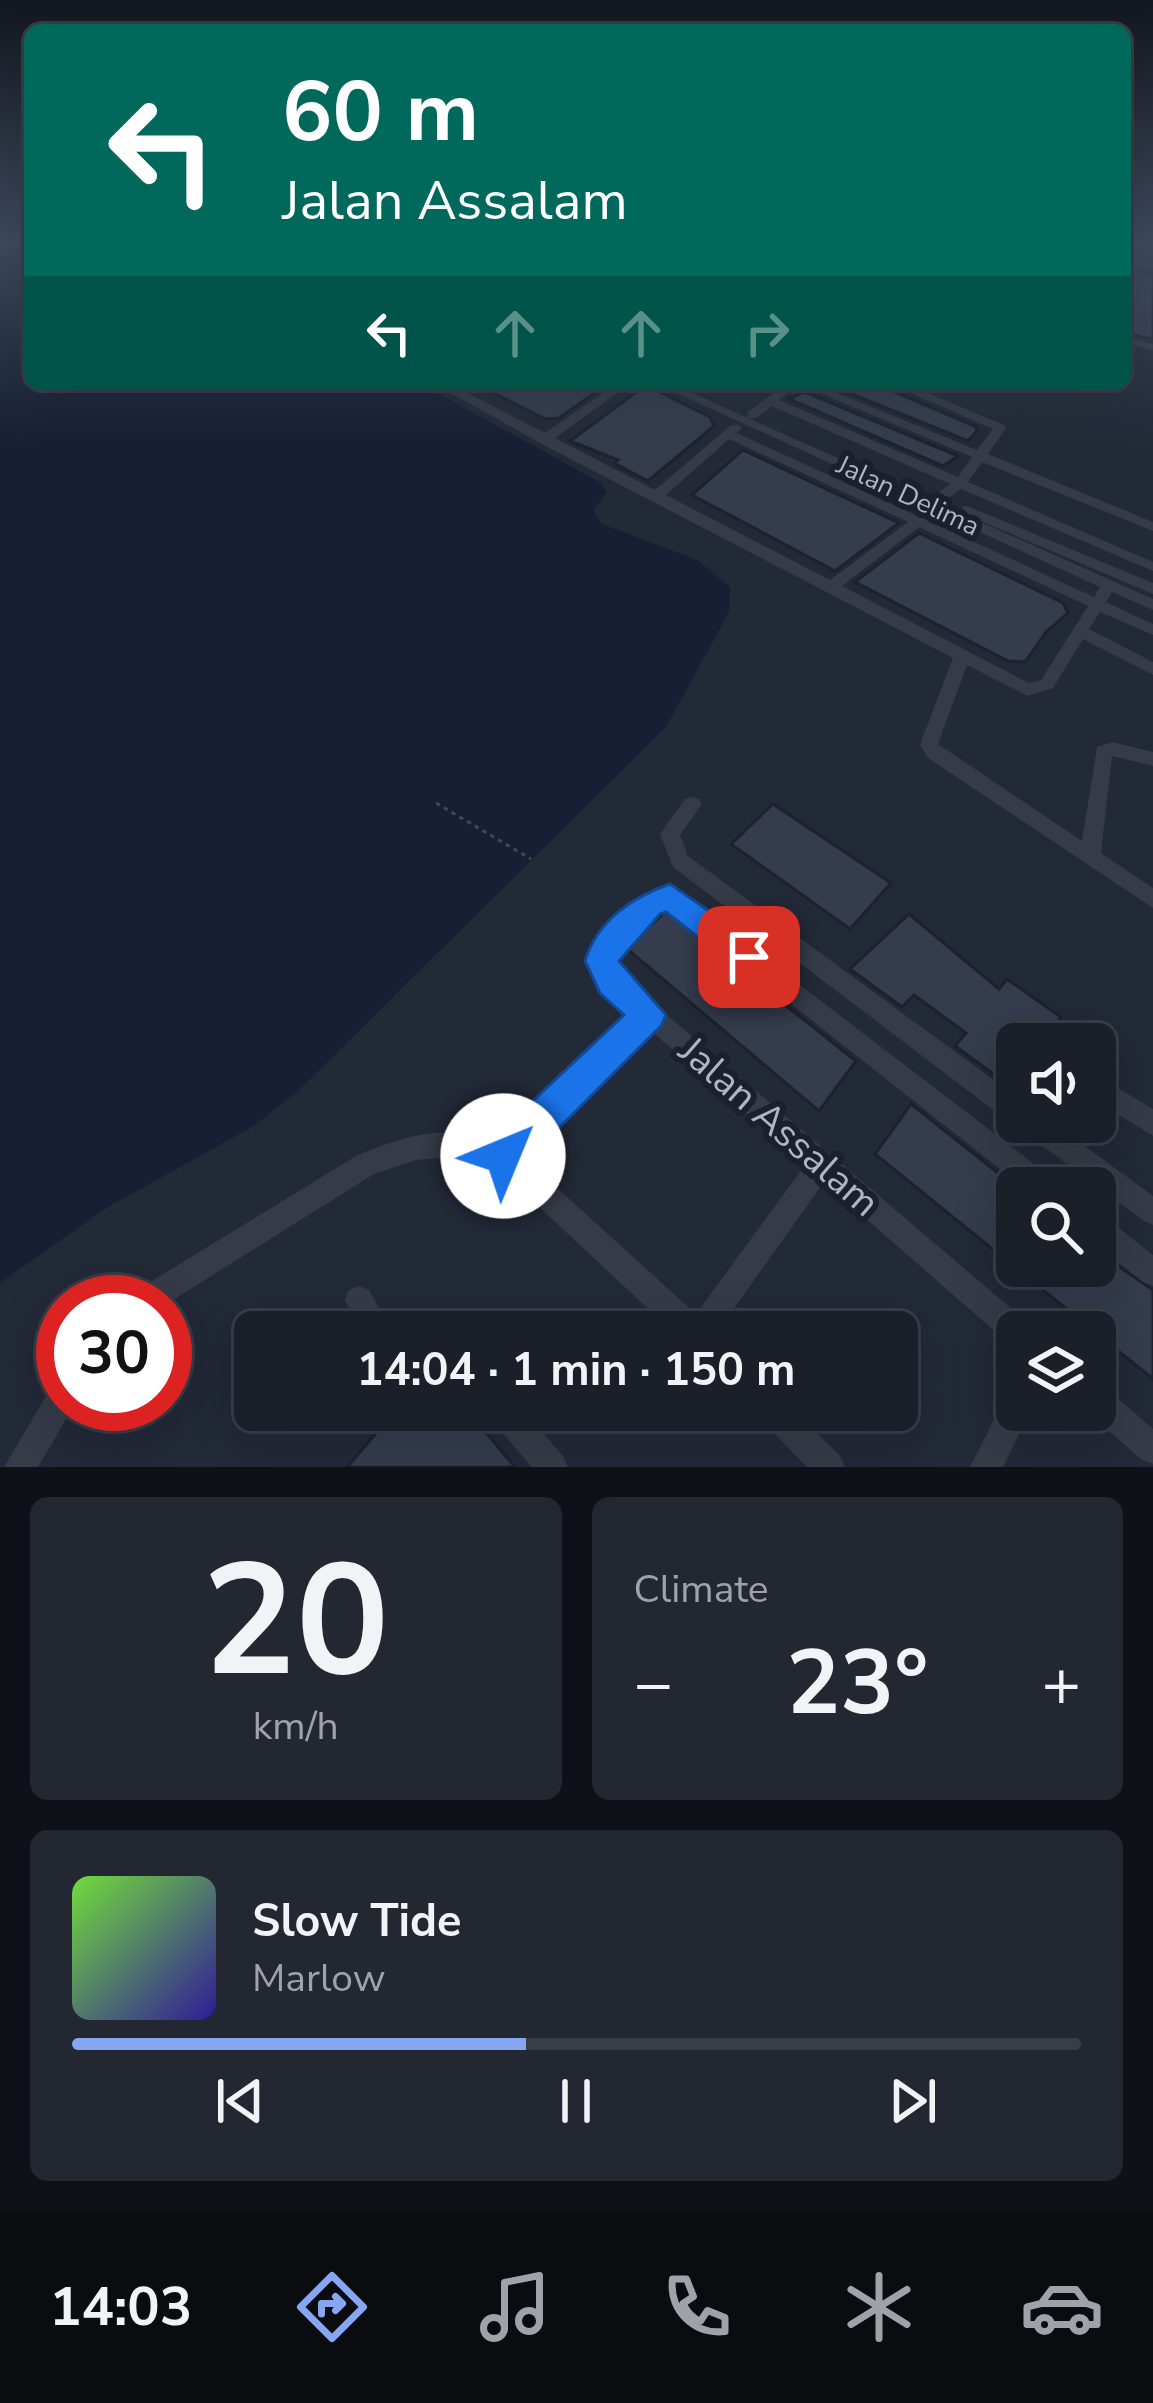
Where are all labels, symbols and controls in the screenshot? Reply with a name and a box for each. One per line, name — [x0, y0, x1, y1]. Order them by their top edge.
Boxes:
text: 60 m — [282, 55, 479, 170]
icon: left — [84, 72, 240, 228]
text: Jalan Assalam — [282, 164, 628, 238]
icon: left — [356, 300, 422, 366]
icon: ahead — [482, 300, 548, 366]
icon: ahead — [608, 300, 674, 366]
icon: right — [734, 300, 800, 366]
street label: Jalan Delima — [830, 446, 985, 545]
pin — [698, 906, 800, 1008]
icon: arrive — [716, 924, 782, 990]
map controls — [996, 1023, 1116, 1431]
button: sound — [996, 1023, 1116, 1143]
street label: Jalan Assalam — [667, 1024, 891, 1229]
position arrow — [440, 1093, 566, 1219]
button: search — [996, 1167, 1116, 1287]
speed limit sign: 30 — [36, 1275, 192, 1431]
button: layers — [996, 1311, 1116, 1431]
text: 14:04 · 1 min · 150 m — [356, 1340, 796, 1401]
text: 20 — [202, 1515, 389, 1728]
text: Climate — [634, 1563, 769, 1616]
text: 23° — [786, 1622, 928, 1745]
text: − — [634, 1639, 673, 1729]
text: + — [1041, 1639, 1081, 1729]
text: km/h — [253, 1700, 339, 1753]
text: Slow Tide — [252, 1891, 461, 1952]
text: Marlow — [252, 1952, 386, 2005]
icon: previous — [207, 2068, 273, 2134]
icon: pause — [543, 2068, 609, 2134]
icon: next — [880, 2068, 946, 2134]
icon: directions — [290, 2265, 374, 2349]
icon: music — [473, 2265, 557, 2349]
icon: phone — [655, 2265, 739, 2349]
icon: climate — [837, 2265, 921, 2349]
icon: car — [1020, 2265, 1104, 2349]
text: 14:03 — [49, 2270, 192, 2344]

